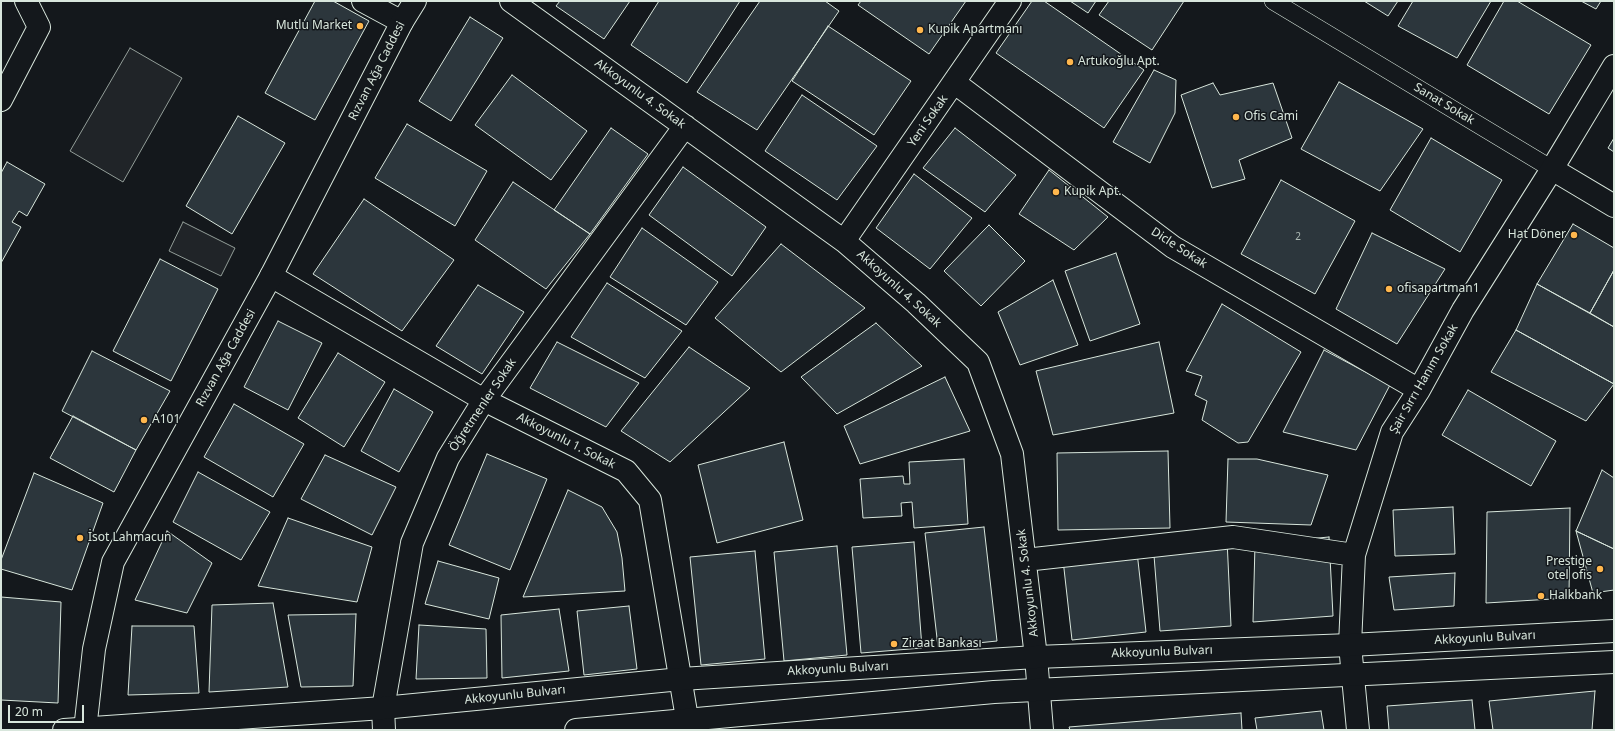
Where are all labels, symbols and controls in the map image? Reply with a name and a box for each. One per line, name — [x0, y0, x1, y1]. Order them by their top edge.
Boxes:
place label: Mutlu Market — [276, 19, 352, 33]
street label: Rızvan Ağa Caddesi — [346, 19, 408, 123]
marker: Mutlu Market — [355, 21, 365, 31]
place label: Kupik Apartmanı — [928, 23, 1022, 37]
marker: Kupik Apartmanı — [915, 25, 925, 35]
place label: Artukoğlu Apt. — [1078, 55, 1160, 69]
street label: Akkoyunlu 4. Sokak — [592, 56, 688, 132]
marker: Artukoğlu Apt. — [1065, 57, 1075, 67]
street label: Sanat Sokak — [1411, 80, 1477, 128]
street label: Yeni Sokak — [905, 92, 951, 150]
place label: Ofis Cami — [1244, 110, 1298, 124]
marker: Ofis Cami — [1231, 112, 1241, 122]
place label: Kupik Apt. — [1064, 185, 1121, 199]
marker: Kupik Apt. — [1051, 187, 1061, 197]
street label: Dicle Sokak — [1148, 225, 1210, 271]
place label: Hat Döner — [1508, 228, 1566, 242]
marker: Hat Döner — [1569, 230, 1579, 240]
house number: 2 — [1295, 231, 1301, 243]
street label: Akkoyunlu 4. Sokak — [854, 247, 944, 331]
place label: ofisapartman1 — [1397, 282, 1480, 296]
marker: ofisapartman1 — [1384, 284, 1394, 294]
street label: Rızvan Ağa Caddesi — [193, 307, 259, 409]
street label: Şair Sırrı Hanım Sokak — [1387, 322, 1461, 436]
street label: Öğretmenler Sokak — [446, 356, 520, 454]
street label: Akkoyunlu 1. Sokak — [514, 410, 618, 472]
place label: A101 — [152, 413, 180, 427]
marker: A101 — [139, 415, 149, 425]
street label: Akkoyunlu 4. Sokak — [1014, 528, 1042, 638]
place label: İsot Lahmacun — [88, 531, 172, 545]
marker: İsot Lahmacun — [75, 533, 85, 543]
place label: Prestige otel ofis — [1546, 555, 1592, 583]
marker: Prestige otel ofis — [1595, 564, 1605, 574]
place label: Halkbank — [1549, 589, 1602, 603]
marker: Halkbank — [1536, 591, 1546, 601]
street label: Akkoyunlu Bulvarı — [1434, 628, 1536, 648]
place label: Ziraat Bankası — [902, 637, 982, 651]
marker: Ziraat Bankası — [889, 639, 899, 649]
street label: Akkoyunlu Bulvarı — [1111, 643, 1213, 661]
street label: Akkoyunlu Bulvarı — [787, 659, 889, 679]
street label: Akkoyunlu Bulvarı — [464, 683, 566, 707]
scale bar — [10, 697, 86, 723]
text: 20 m — [15, 703, 43, 720]

